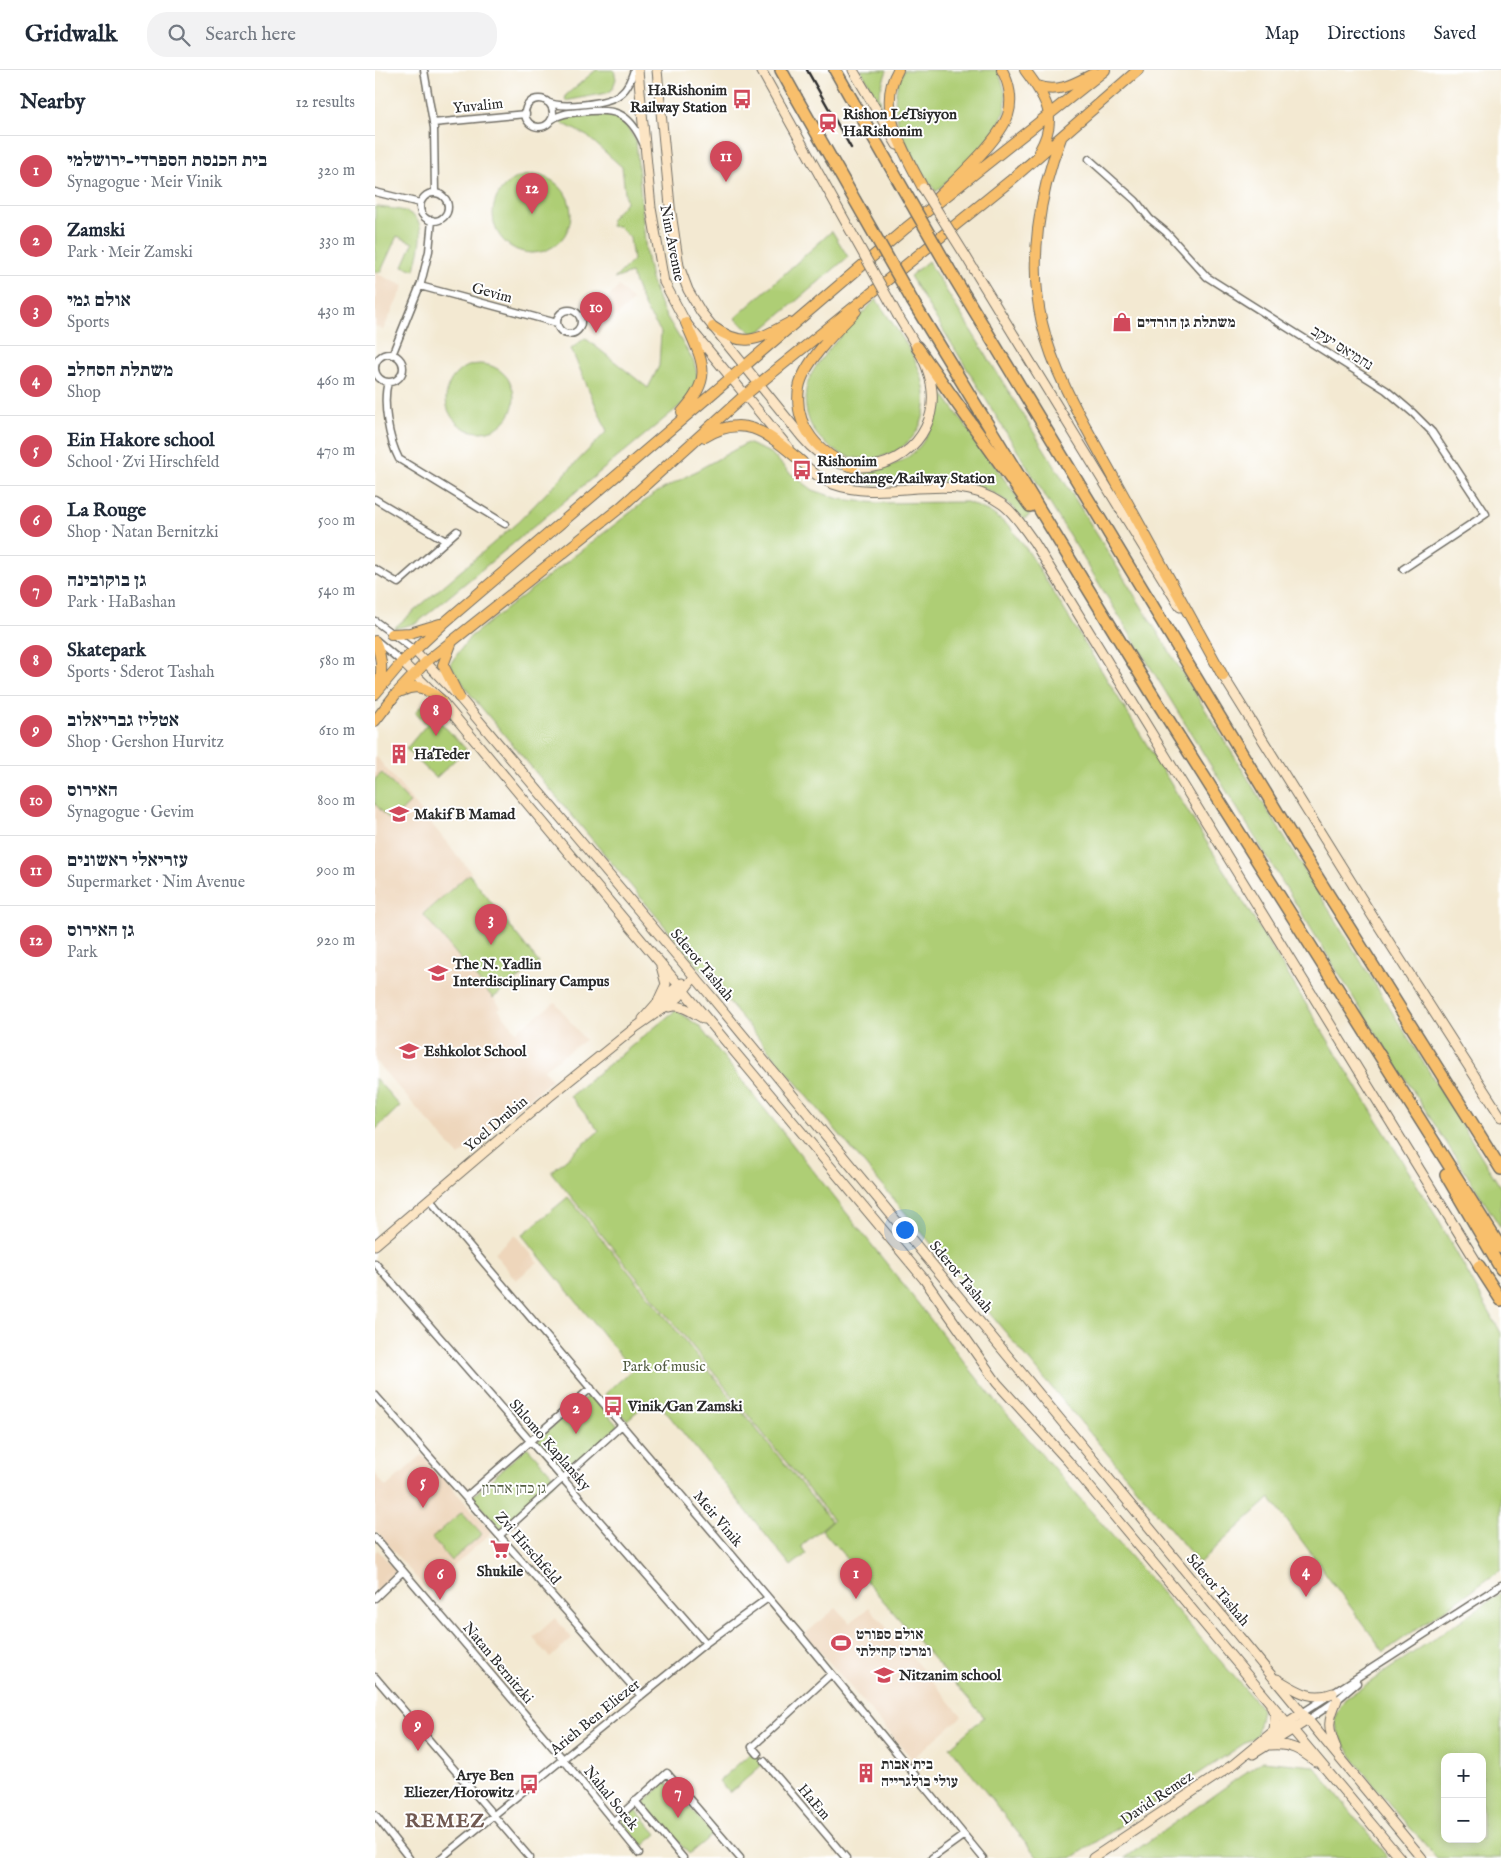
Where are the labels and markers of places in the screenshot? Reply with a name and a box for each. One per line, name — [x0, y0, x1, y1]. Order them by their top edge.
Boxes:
place label: HaRishonim Railway Station — [630, 81, 727, 117]
bus stop icon: HaRishonim Railway Station — [731, 88, 753, 110]
place label: Rishon LeTsiyyon HaRishonim — [843, 105, 957, 141]
station icon: Rishon LeTsiyyon HaRishonim — [817, 112, 839, 134]
pin: 11 — [710, 141, 742, 182]
pin: 12 — [516, 173, 548, 214]
pin: 10 — [580, 292, 612, 333]
shop icon: משתלת גן הורדים — [1111, 311, 1133, 333]
place label: משתלת גן הורדים — [1137, 313, 1236, 332]
place label: Rishonim Interchange/Railway Station — [817, 452, 995, 488]
bus stop icon: Rishonim Interchange/Railway Station — [791, 459, 813, 481]
pin: 8 — [420, 695, 452, 736]
building icon: HaTeder — [388, 743, 410, 765]
place label: HaTeder — [414, 745, 470, 764]
school or university icon: Makif B Mamad — [388, 803, 410, 825]
place label: Makif B Mamad — [414, 805, 516, 824]
pin: 3 — [475, 904, 507, 945]
place label: The N. Yadlin Interdisciplinary Campus — [452, 955, 610, 991]
school or university icon: The N. Yadlin Interdisciplinary Campus — [427, 962, 449, 984]
school or university icon: Eshkolot School — [398, 1040, 420, 1062]
place label: Eshkolot School — [424, 1042, 527, 1061]
pin: 2 — [560, 1393, 592, 1434]
bus stop icon: Vinik/Gan Zamski — [602, 1395, 624, 1417]
place label: Vinik/Gan Zamski — [627, 1397, 743, 1416]
pin: 5 — [407, 1467, 439, 1508]
supermarket icon: Shukile — [489, 1538, 511, 1560]
pin: 4 — [1290, 1556, 1322, 1597]
pin: 1 — [840, 1558, 872, 1599]
pin: 6 — [424, 1559, 456, 1600]
place label: Shukile — [477, 1562, 523, 1581]
place label: אולם ספורט ומרכז קהילתי — [856, 1625, 932, 1661]
sports icon: אולם ספורט ומרכז קהילתי — [830, 1632, 852, 1654]
school or university icon: Nitzanim school — [873, 1664, 895, 1686]
place label: Nitzanim school — [898, 1666, 1002, 1685]
pin: 9 — [402, 1710, 434, 1751]
place label: בית אבות עולי בולגרייה — [881, 1755, 958, 1791]
building icon: בית אבות עולי בולגרייה — [855, 1762, 877, 1784]
place label: Arye Ben Eliezer/Horowitz — [404, 1766, 514, 1802]
bus stop icon: Arye Ben Eliezer/Horowitz — [518, 1773, 540, 1795]
pin: 7 — [662, 1777, 694, 1818]

